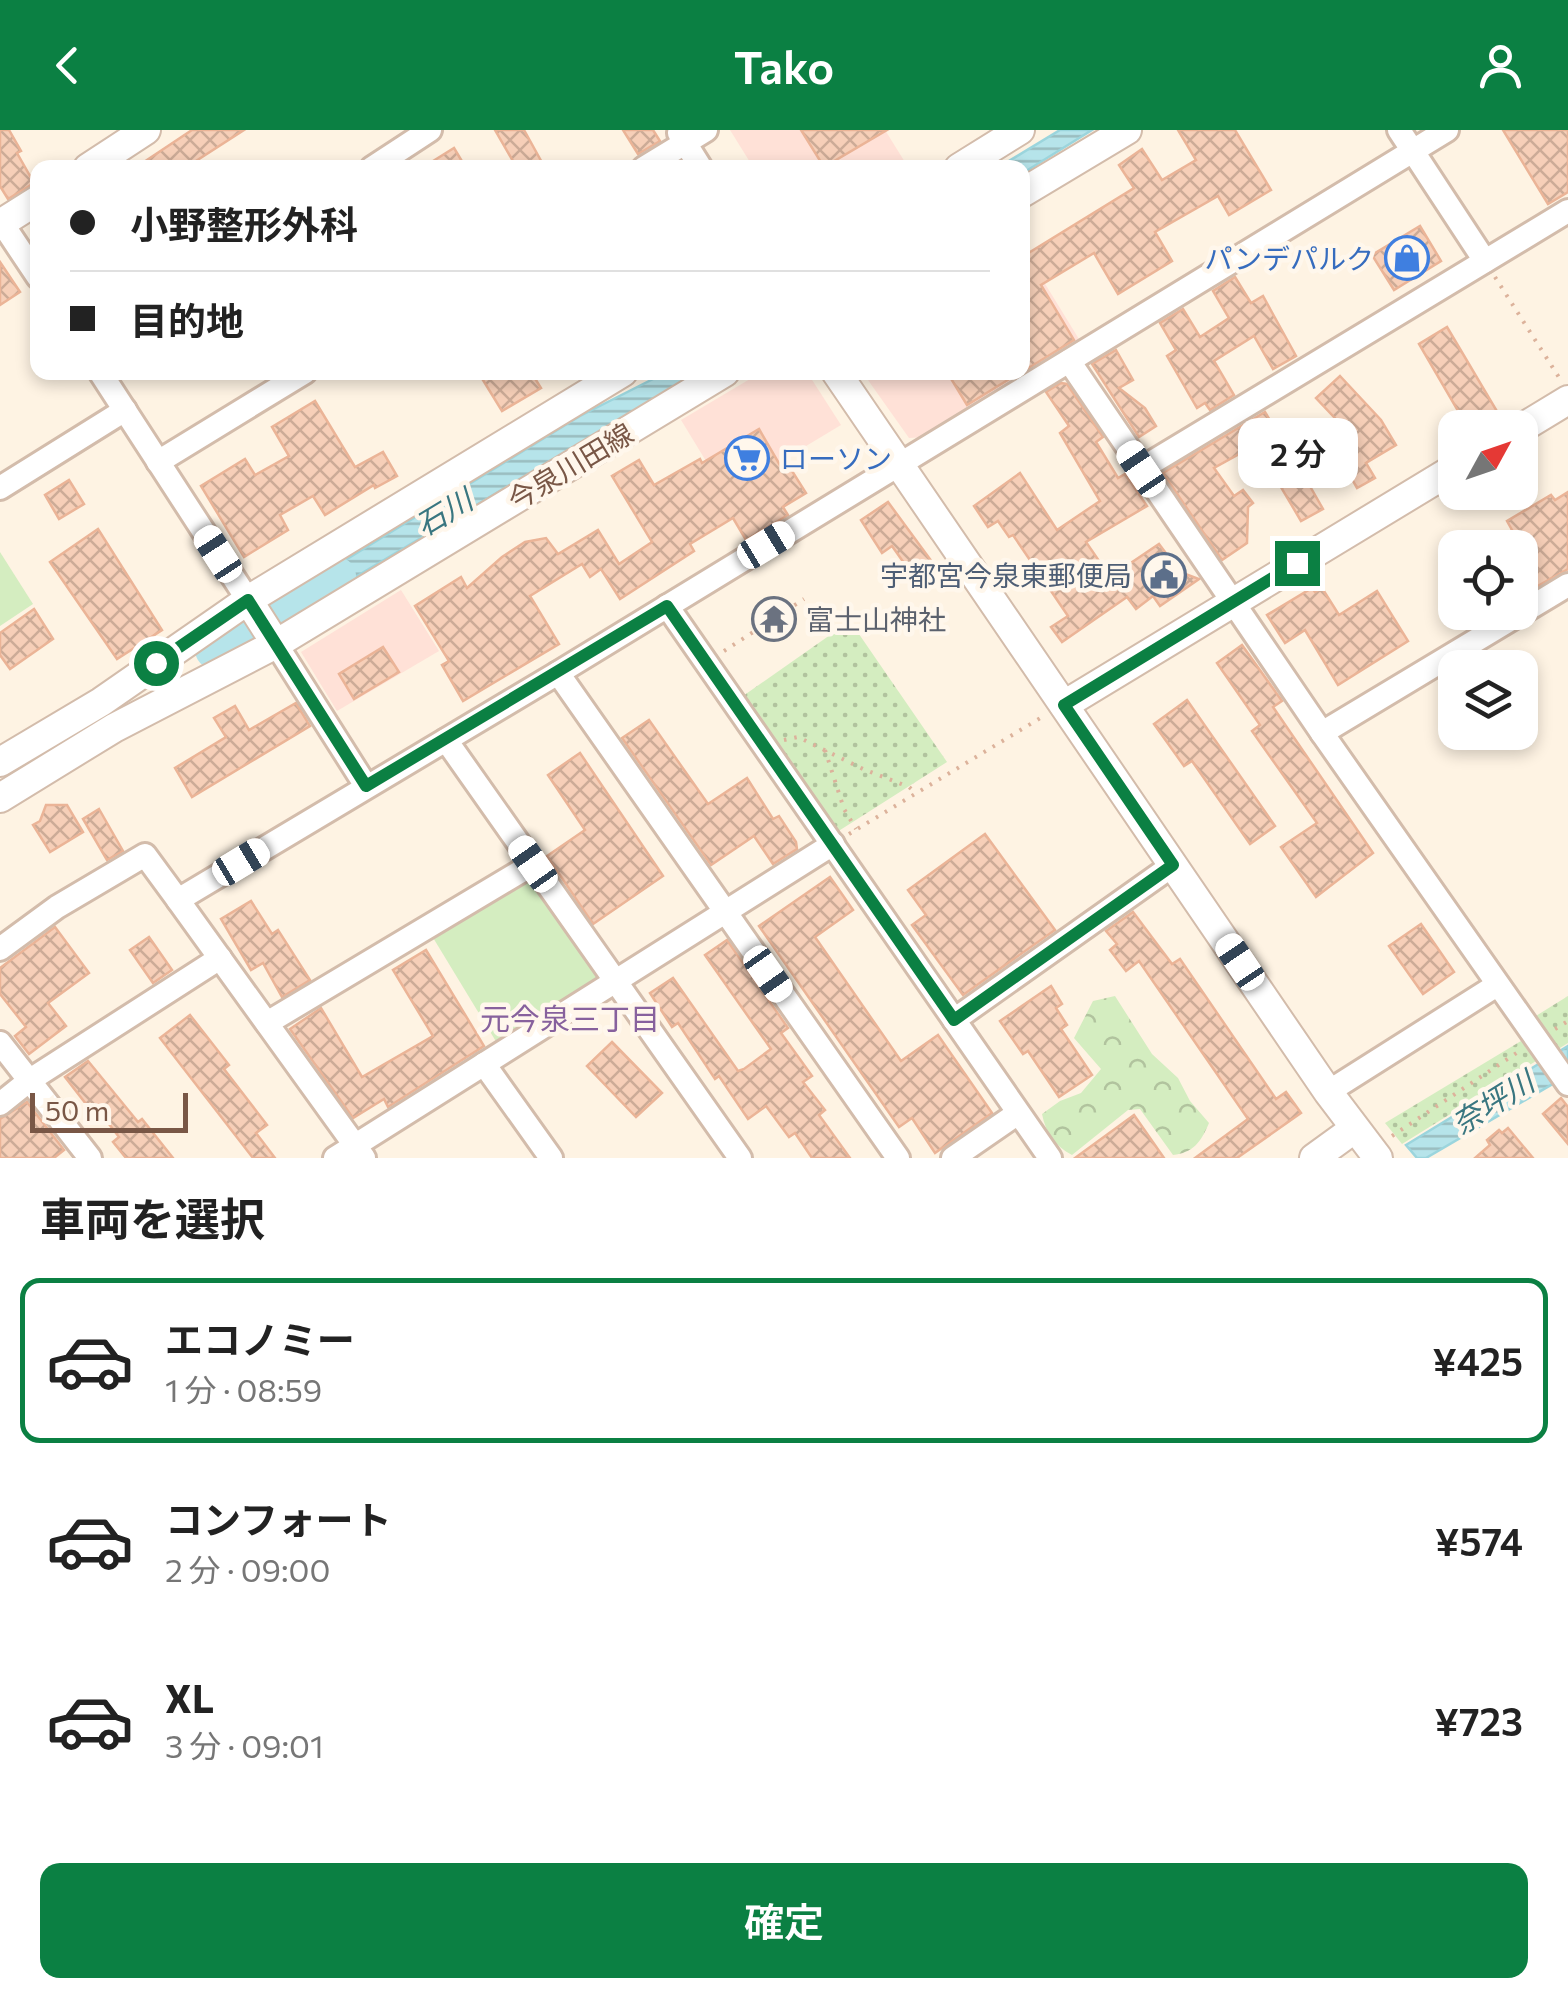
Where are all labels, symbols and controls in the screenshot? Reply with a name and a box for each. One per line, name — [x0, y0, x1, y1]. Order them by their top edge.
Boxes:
icon: back — [40, 38, 95, 93]
text: Tako — [734, 38, 834, 93]
icon: person — [1473, 38, 1528, 93]
text: 小野整形外科 — [130, 200, 358, 247]
shop icon: パンデパルク — [1384, 235, 1430, 281]
place label: パンデパルク — [1205, 241, 1374, 275]
text: 目的地 — [130, 296, 244, 343]
north arrow — [1438, 410, 1538, 510]
map controls — [1438, 410, 1538, 750]
street label: 今泉川田線 — [501, 415, 639, 517]
callout: 2 分 — [1237, 418, 1357, 488]
text: 2 分 — [1270, 433, 1326, 473]
supermarket icon: ローソン — [724, 435, 770, 481]
car — [1112, 436, 1170, 502]
place label: ローソン — [780, 441, 892, 475]
water label: 石川 — [408, 478, 481, 542]
car — [733, 517, 799, 573]
car — [189, 521, 247, 587]
button: locate — [1438, 530, 1538, 630]
route end — [1275, 541, 1320, 586]
public building icon: 宇都宮今泉東郵便局 — [1141, 552, 1187, 598]
place label: 宇都宮今泉東郵便局 — [880, 558, 1132, 592]
temple icon: 富士山神社 — [751, 596, 797, 642]
place label: 富士山神社 — [806, 602, 946, 636]
route start — [134, 641, 179, 686]
button: layers — [1438, 650, 1538, 750]
car — [504, 831, 562, 897]
car — [208, 834, 274, 890]
car — [1211, 929, 1269, 995]
car — [739, 941, 797, 1007]
district label: 元今泉三丁目 — [480, 999, 660, 1036]
water label: 奈坪川 — [1444, 1060, 1543, 1141]
scale bar — [30, 1088, 188, 1133]
text: 50 m — [45, 1093, 109, 1127]
text: 車両を選択 — [40, 1190, 265, 1245]
text: エコノミー — [165, 1315, 355, 1362]
icon: car — [45, 1316, 135, 1406]
text: ¥425 — [1432, 1337, 1523, 1384]
text: 1 分 · 08:59 — [165, 1369, 322, 1409]
text: コンフォート — [165, 1495, 392, 1542]
icon: car — [45, 1496, 135, 1586]
text: ¥574 — [1435, 1517, 1523, 1564]
text: 2 分 · 09:00 — [165, 1549, 330, 1589]
text: XL — [165, 1674, 214, 1721]
icon: car — [45, 1676, 135, 1766]
text: ¥723 — [1435, 1697, 1523, 1744]
text: 3 分 · 09:01 — [165, 1725, 324, 1765]
button: 確定 — [40, 1863, 1528, 1978]

